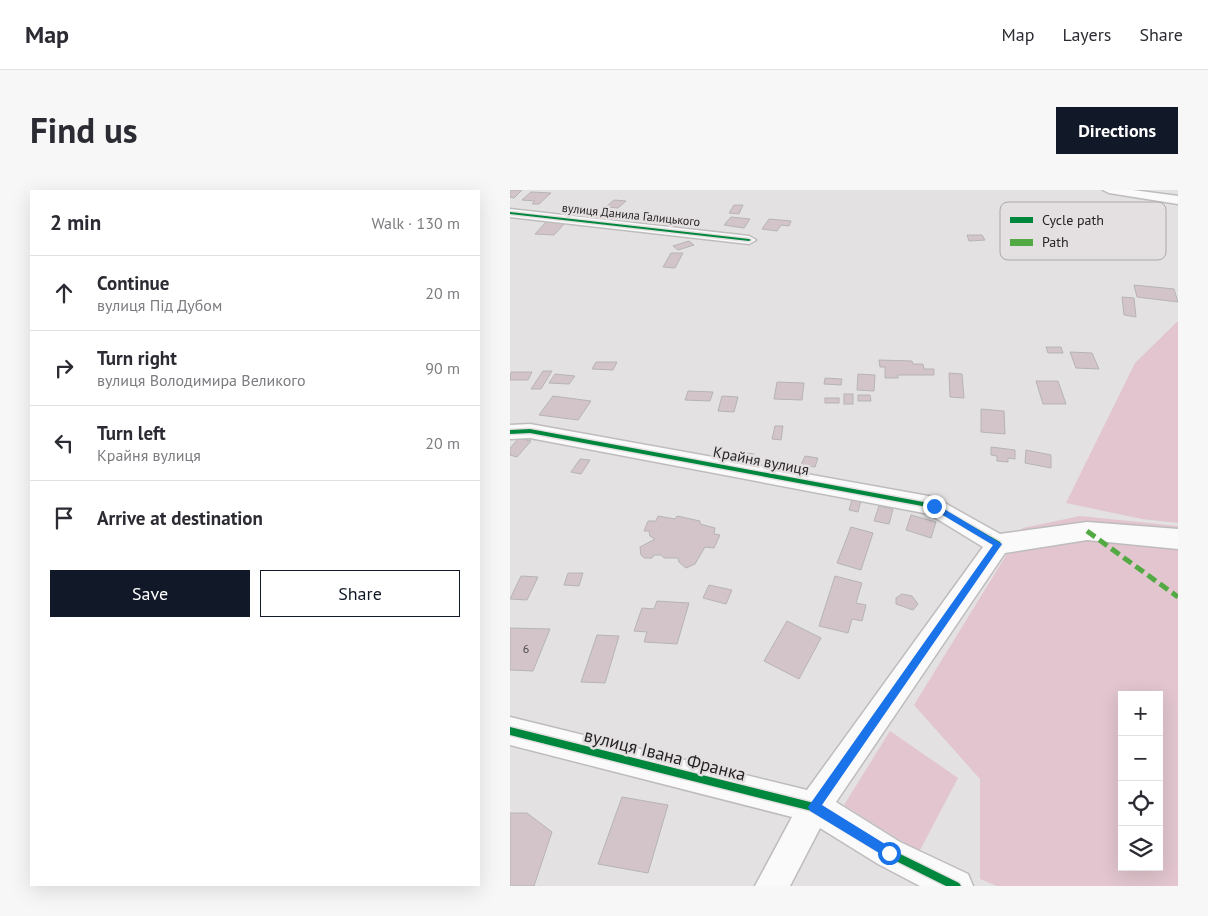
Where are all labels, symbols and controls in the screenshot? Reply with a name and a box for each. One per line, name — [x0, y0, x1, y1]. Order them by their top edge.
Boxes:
text: Map — [25, 19, 69, 50]
text: Map — [1002, 23, 1034, 46]
text: Layers — [1062, 23, 1111, 46]
text: Share — [1139, 23, 1183, 46]
text: Find us — [30, 107, 138, 153]
button: Directions — [1056, 107, 1178, 154]
street label: вулиця Данила Галицького — [561, 200, 701, 229]
legend — [1000, 202, 1166, 260]
text: 2 min — [50, 209, 101, 236]
text: Cycle path — [1042, 211, 1104, 229]
text: Walk · 130 m — [371, 213, 460, 233]
text: Path — [1042, 233, 1069, 251]
text: Continue — [97, 271, 169, 295]
icon: ahead — [50, 279, 78, 307]
text: 20 m — [425, 283, 460, 303]
text: вулиця Під Дубом — [97, 295, 222, 315]
text: Turn right — [97, 346, 177, 370]
icon: right — [50, 354, 78, 382]
text: 90 m — [425, 358, 460, 378]
text: вулиця Володимира Великого — [97, 370, 305, 390]
text: Turn left — [97, 421, 166, 445]
icon: left — [50, 429, 78, 457]
text: 20 m — [425, 433, 460, 453]
street label: Крайня вулиця — [711, 442, 811, 479]
text: Крайня вулиця — [97, 445, 201, 465]
route end — [923, 495, 946, 518]
icon: arrive — [50, 504, 78, 532]
text: Arrive at destination — [97, 506, 263, 530]
button: Save — [50, 570, 250, 617]
button: Share — [260, 570, 460, 617]
house number: 6 — [523, 641, 529, 656]
map controls — [1118, 691, 1163, 871]
button: + — [1118, 691, 1163, 736]
street label: вулиця Івана Франка — [582, 723, 748, 786]
button: − — [1118, 736, 1163, 781]
button: locate — [1118, 781, 1163, 826]
button: layers — [1118, 826, 1163, 871]
route start — [878, 842, 901, 865]

